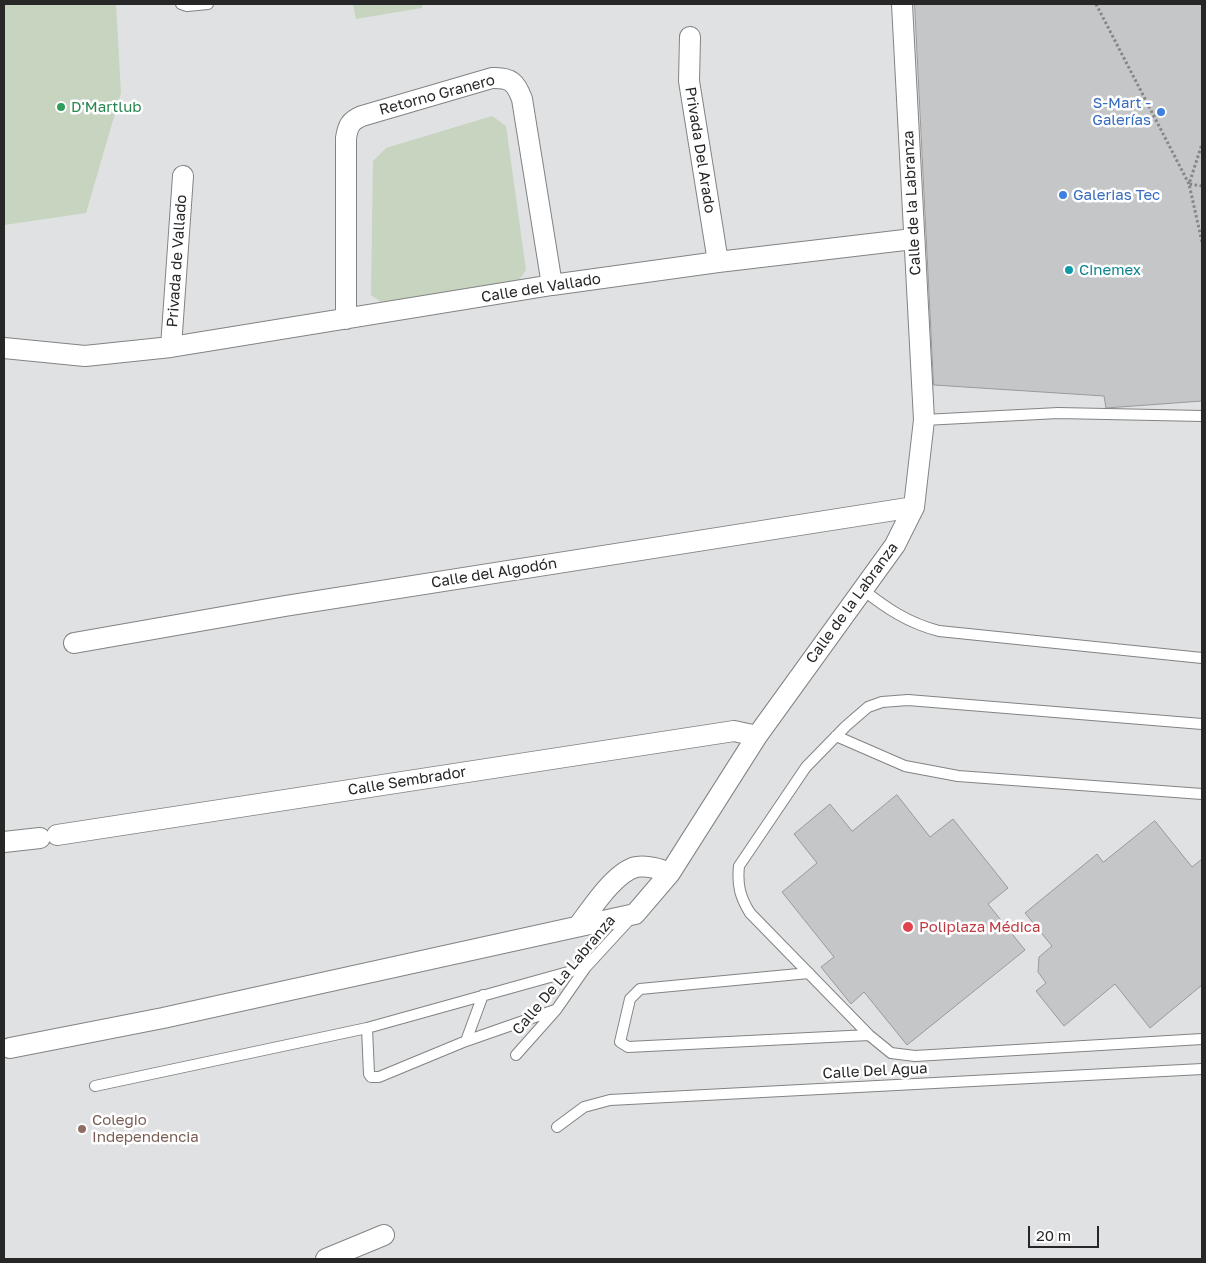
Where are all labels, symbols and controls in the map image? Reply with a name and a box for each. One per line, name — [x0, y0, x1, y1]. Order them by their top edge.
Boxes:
street label: Retorno Granero — [377, 71, 497, 119]
street label: Privada Del Arado — [681, 85, 719, 215]
place label: S-Mart - Galerías — [1092, 94, 1151, 129]
place label: D'Martlub — [71, 98, 141, 116]
marker: D'Martlub — [55, 101, 67, 113]
marker: S-Mart - Galerías — [1155, 106, 1167, 118]
street label: Calle de la Labranza — [899, 130, 925, 276]
place label: Galerias Tec — [1073, 186, 1160, 204]
marker: Galerias Tec — [1057, 189, 1069, 201]
street label: Privada de Vallado — [163, 194, 191, 328]
place label: Cinemex — [1079, 261, 1141, 279]
marker: Cinemex — [1063, 264, 1075, 276]
street label: Calle del Vallado — [480, 270, 602, 306]
street label: Calle de la Labranza — [802, 539, 902, 667]
street label: Calle del Algodón — [430, 554, 558, 592]
street label: Calle Sembrador — [347, 763, 467, 799]
street label: Calle De La Labranza — [509, 912, 619, 1038]
place label: Poliplaza Médica — [919, 918, 1040, 936]
marker: Poliplaza Médica — [901, 920, 915, 934]
street label: Calle Del Agua — [822, 1059, 928, 1083]
place label: Colegio Independencia — [92, 1111, 199, 1146]
marker: Colegio Independencia — [76, 1123, 88, 1135]
scale bar — [1031, 1216, 1102, 1248]
text: 20 m — [1036, 1226, 1071, 1244]

